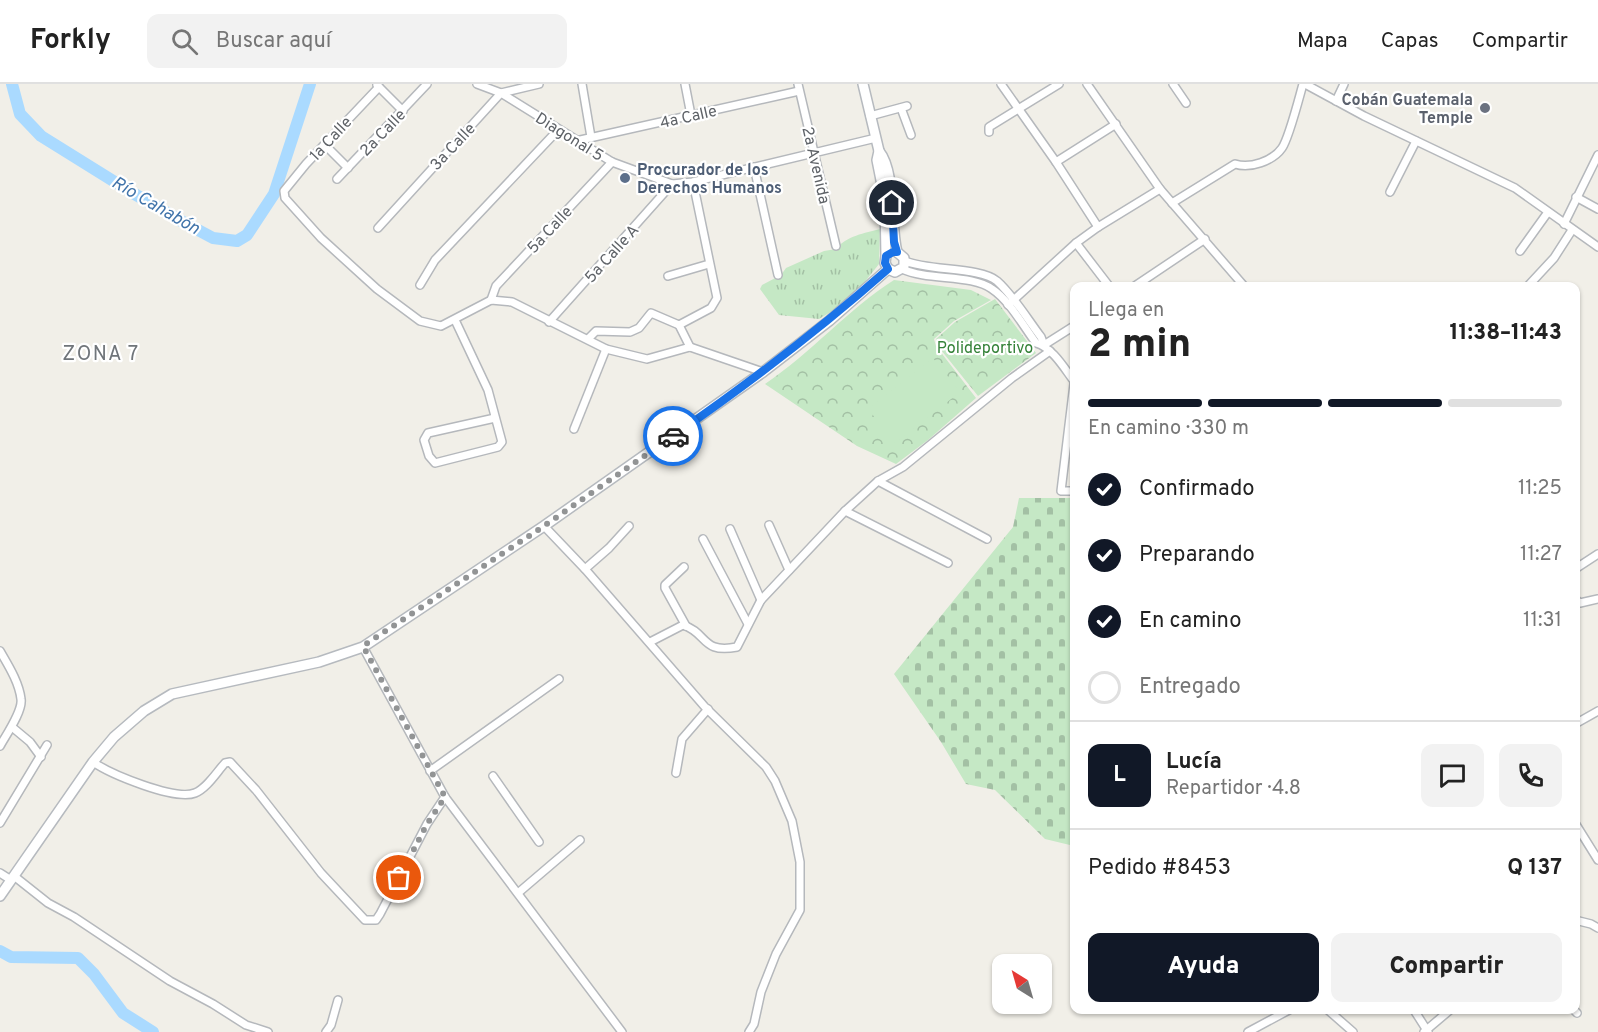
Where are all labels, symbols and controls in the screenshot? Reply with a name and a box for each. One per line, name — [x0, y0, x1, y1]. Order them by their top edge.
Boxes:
search box — [147, 14, 567, 68]
text: Forkly — [30, 23, 111, 59]
icon: search — [168, 25, 201, 58]
text: Buscar aquí — [216, 28, 331, 55]
text: Mapa — [1297, 28, 1348, 55]
text: Capas — [1381, 28, 1439, 55]
text: Compartir — [1472, 28, 1568, 55]
place label: Cobán Guatemala Temple — [1341, 91, 1473, 129]
marker: Cobán Guatemala Temple — [1478, 101, 1492, 115]
street label: 4a Calle — [658, 102, 719, 134]
street label: 2a Calle — [356, 106, 411, 161]
street label: Diagonal 5 — [531, 109, 607, 167]
street label: 1a Calle — [306, 113, 357, 166]
street label: 3a Calle — [426, 119, 480, 175]
street label: 2a Avenida — [796, 125, 834, 206]
place label: Procurador de los Derechos Humanos — [637, 161, 782, 199]
marker: Procurador de los Derechos Humanos — [618, 171, 632, 185]
water label: Río Cahabón — [107, 172, 204, 241]
pin — [866, 177, 917, 228]
icon: home — [875, 186, 908, 219]
street label: 5a Calle — [523, 202, 578, 258]
street label: 5a Calle A — [581, 221, 644, 288]
text: Llega en — [1088, 298, 1164, 324]
text: 11:38–11:43 — [1450, 320, 1562, 347]
text: 2 min — [1088, 322, 1191, 371]
park label: Polideportivo — [937, 339, 1033, 359]
district label: ZONA 7 — [62, 342, 140, 368]
courier — [643, 406, 703, 466]
text: En camino · 330 m — [1088, 416, 1249, 442]
icon: car — [657, 420, 690, 453]
icon: check — [1088, 473, 1121, 506]
text: Confirmado — [1139, 476, 1255, 503]
text: 11:25 — [1518, 476, 1562, 502]
icon: check — [1088, 539, 1121, 572]
text: Preparando — [1139, 542, 1255, 569]
text: 11:27 — [1520, 542, 1562, 568]
icon: check — [1088, 605, 1121, 638]
text: En camino — [1139, 608, 1241, 635]
text: 11:31 — [1523, 608, 1562, 634]
text: Entregado — [1139, 674, 1241, 701]
button: chat — [1421, 744, 1484, 807]
button: phone — [1499, 744, 1562, 807]
text: Lucía — [1166, 749, 1222, 776]
text: L — [1113, 762, 1126, 789]
text: Repartidor · 4.8 — [1166, 776, 1301, 802]
pin — [373, 852, 424, 903]
text: Pedido #8453 — [1088, 855, 1231, 882]
text: Q 137 — [1507, 855, 1562, 882]
icon: bag — [382, 861, 415, 894]
button: Ayuda — [1088, 933, 1319, 1002]
button: Compartir — [1331, 933, 1562, 1002]
north arrow — [992, 954, 1052, 1014]
map controls — [992, 954, 1052, 1014]

